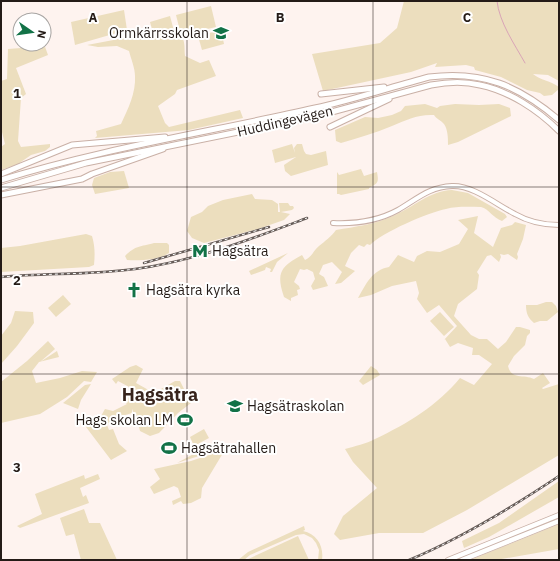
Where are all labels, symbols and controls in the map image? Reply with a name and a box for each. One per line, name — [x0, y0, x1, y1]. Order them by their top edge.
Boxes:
text: A — [89, 9, 98, 26]
text: B — [276, 9, 285, 26]
text: C — [463, 9, 472, 26]
north arrow — [12, 12, 52, 52]
place label: Ormkärrsskolan — [109, 24, 209, 42]
school or university icon: Ormkärrsskolan — [212, 24, 230, 42]
text: N — [34, 29, 49, 40]
text: 1 — [13, 85, 21, 102]
street label: Huddingevägen — [235, 101, 335, 141]
metro station icon: Hagsätra — [191, 242, 209, 260]
place label: Hagsätra — [212, 242, 269, 260]
text: 2 — [13, 272, 21, 289]
church icon: Hagsätra kyrka — [125, 281, 143, 299]
place label: Hagsätra kyrka — [146, 281, 241, 299]
district label: Hagsätra — [122, 383, 198, 406]
school or university icon: Hagsätraskolan — [226, 397, 244, 415]
place label: Hagsätraskolan — [247, 397, 345, 415]
place label: Hags skolan LM — [75, 411, 173, 429]
sports icon: Hags skolan LM — [176, 411, 194, 429]
sports icon: Hagsätrahallen — [160, 439, 178, 457]
place label: Hagsätrahallen — [181, 439, 276, 457]
text: 3 — [13, 459, 21, 476]

